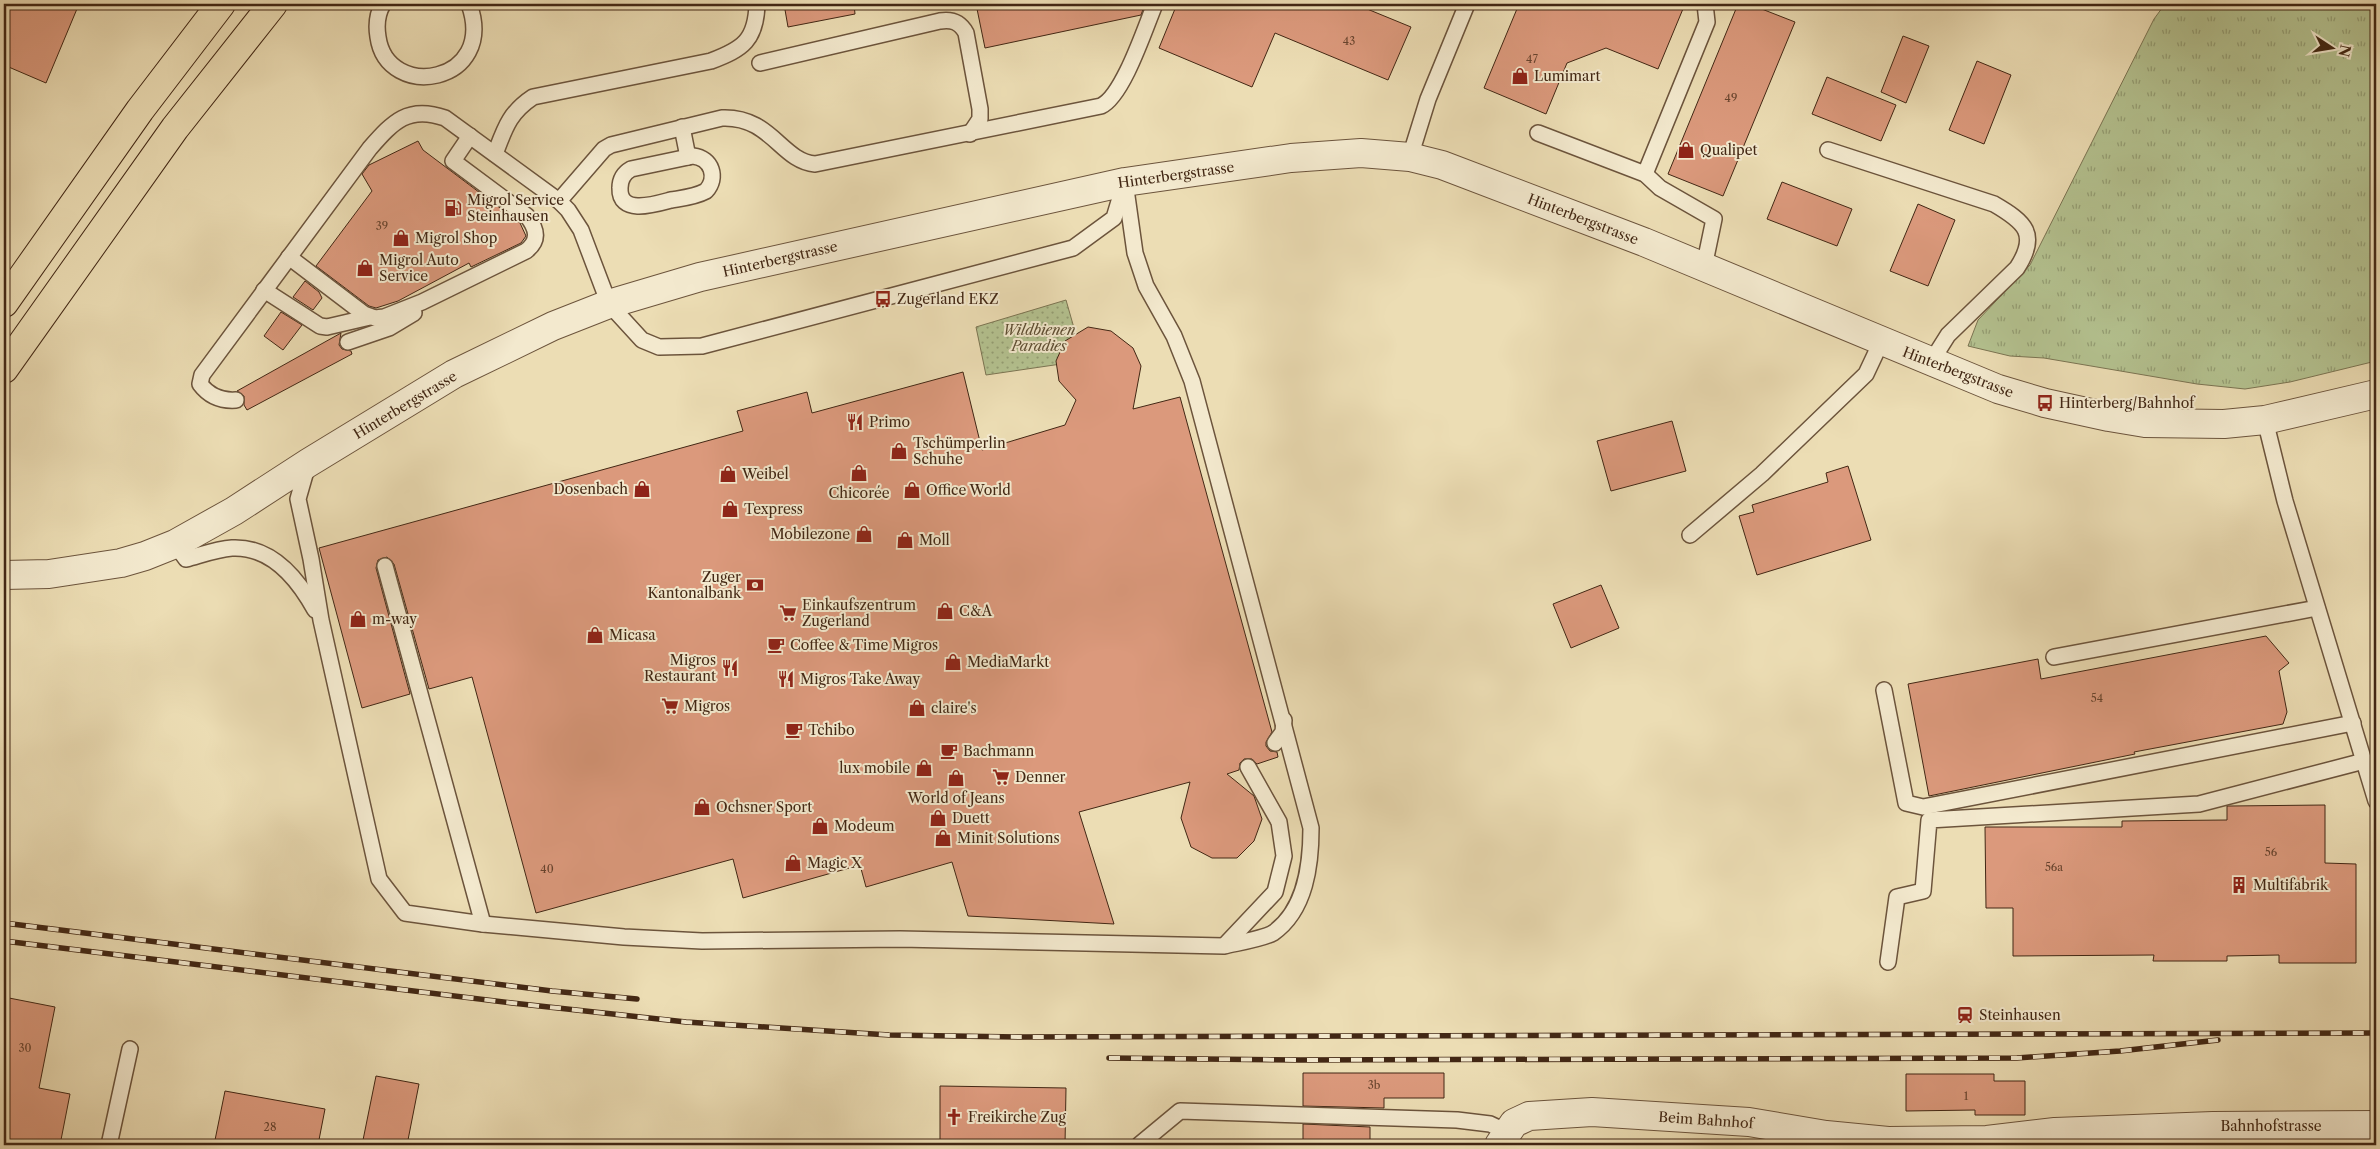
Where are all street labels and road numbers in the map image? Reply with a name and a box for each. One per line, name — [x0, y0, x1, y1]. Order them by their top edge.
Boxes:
street label: Hinterbergstrasse — [1117, 158, 1236, 192]
street label: Hinterbergstrasse — [1525, 190, 1641, 248]
street label: Hinterbergstrasse — [721, 237, 839, 281]
street label: Hinterbergstrasse — [1900, 343, 2016, 401]
street label: Hinterbergstrasse — [350, 367, 460, 443]
street label: Beim Bahnhof — [1658, 1108, 1756, 1132]
street label: Bahnhofstrasse — [2220, 1117, 2322, 1135]

